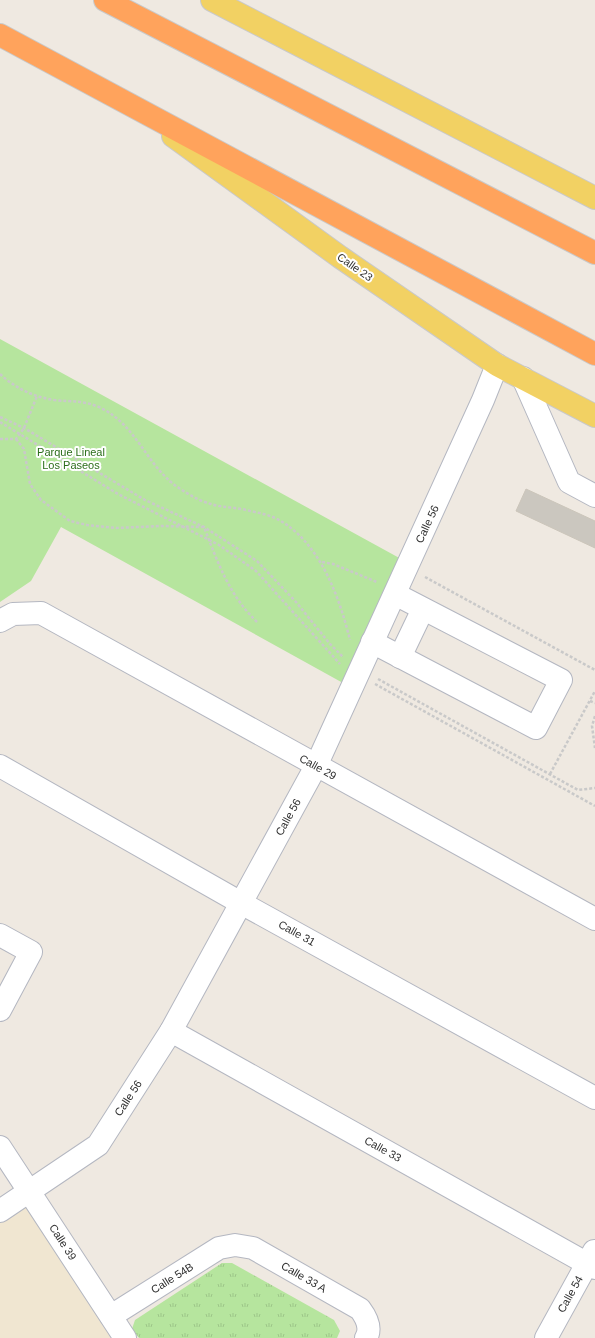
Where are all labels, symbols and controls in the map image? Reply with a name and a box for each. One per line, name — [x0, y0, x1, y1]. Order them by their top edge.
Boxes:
street label: Calle 23 — [335, 251, 375, 283]
park label: Parque Lineal Los Paseos — [37, 446, 105, 471]
street label: Calle 56 — [413, 503, 441, 545]
street label: Calle 29 — [297, 752, 339, 782]
street label: Calle 56 — [273, 796, 303, 838]
street label: Calle 31 — [276, 918, 318, 948]
street label: Calle 56 — [112, 1078, 144, 1118]
street label: Calle 33 — [362, 1134, 404, 1164]
street label: Calle 39 — [47, 1222, 79, 1262]
street label: Calle 33 A — [279, 1259, 329, 1295]
street label: Calle 54B — [149, 1260, 195, 1296]
street label: Calle 54 — [555, 1273, 585, 1315]

